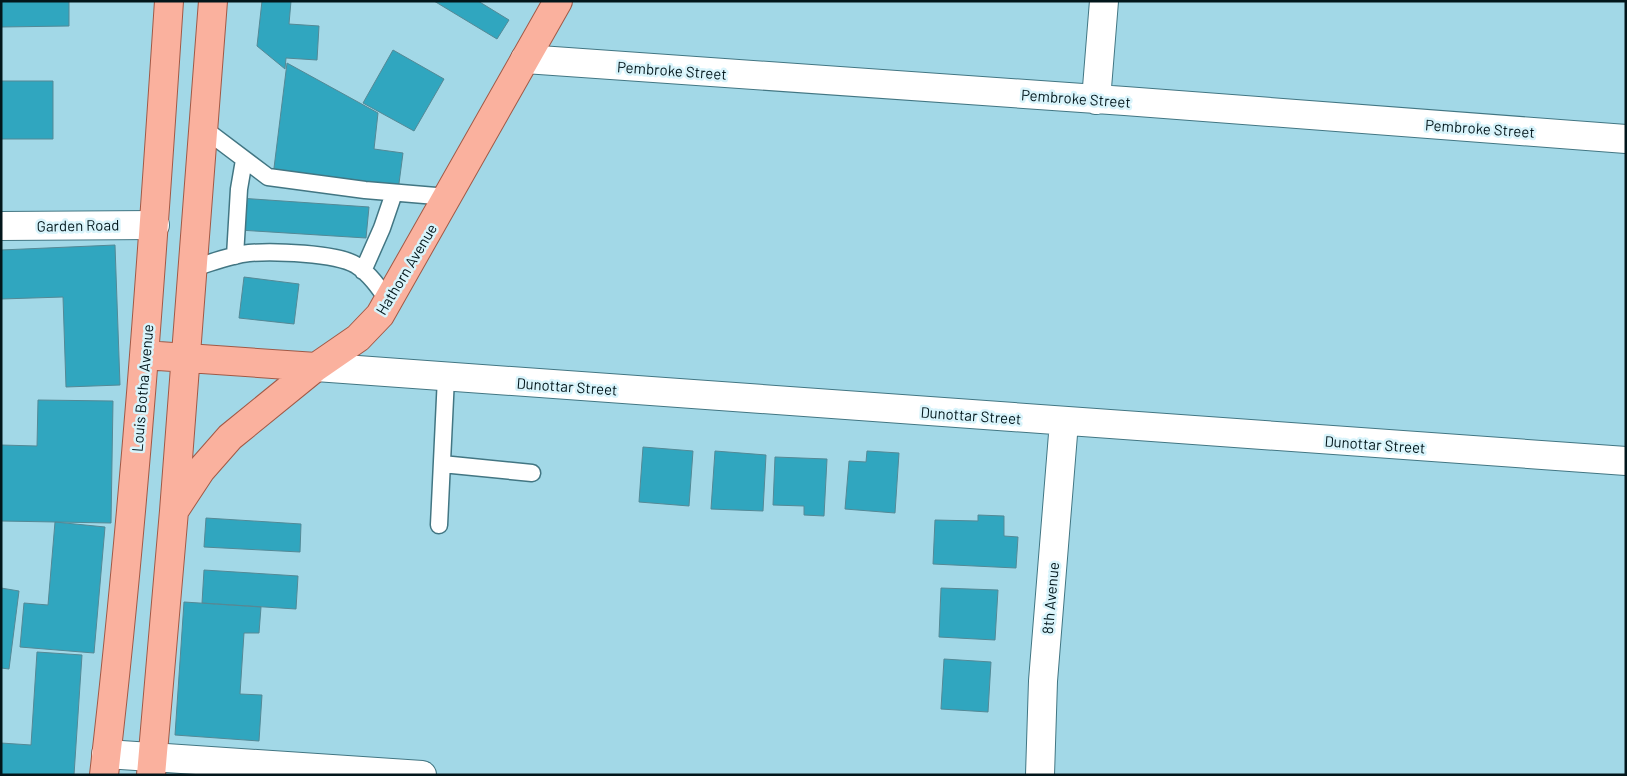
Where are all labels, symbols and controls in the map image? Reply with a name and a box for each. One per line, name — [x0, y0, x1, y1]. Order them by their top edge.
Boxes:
street label: Pembroke Street — [617, 57, 727, 83]
street label: Pembroke Street — [1021, 85, 1131, 111]
street label: Pembroke Street — [1425, 115, 1535, 141]
street label: Garden Road — [37, 215, 119, 235]
street label: Hathorn Avenue — [372, 220, 440, 318]
street label: Louis Botha Avenue — [127, 323, 157, 453]
street label: Dunottar Street — [516, 373, 618, 399]
street label: Dunottar Street — [920, 402, 1022, 428]
street label: Dunottar Street — [1324, 431, 1426, 457]
street label: 8th Avenue — [1038, 561, 1062, 635]

